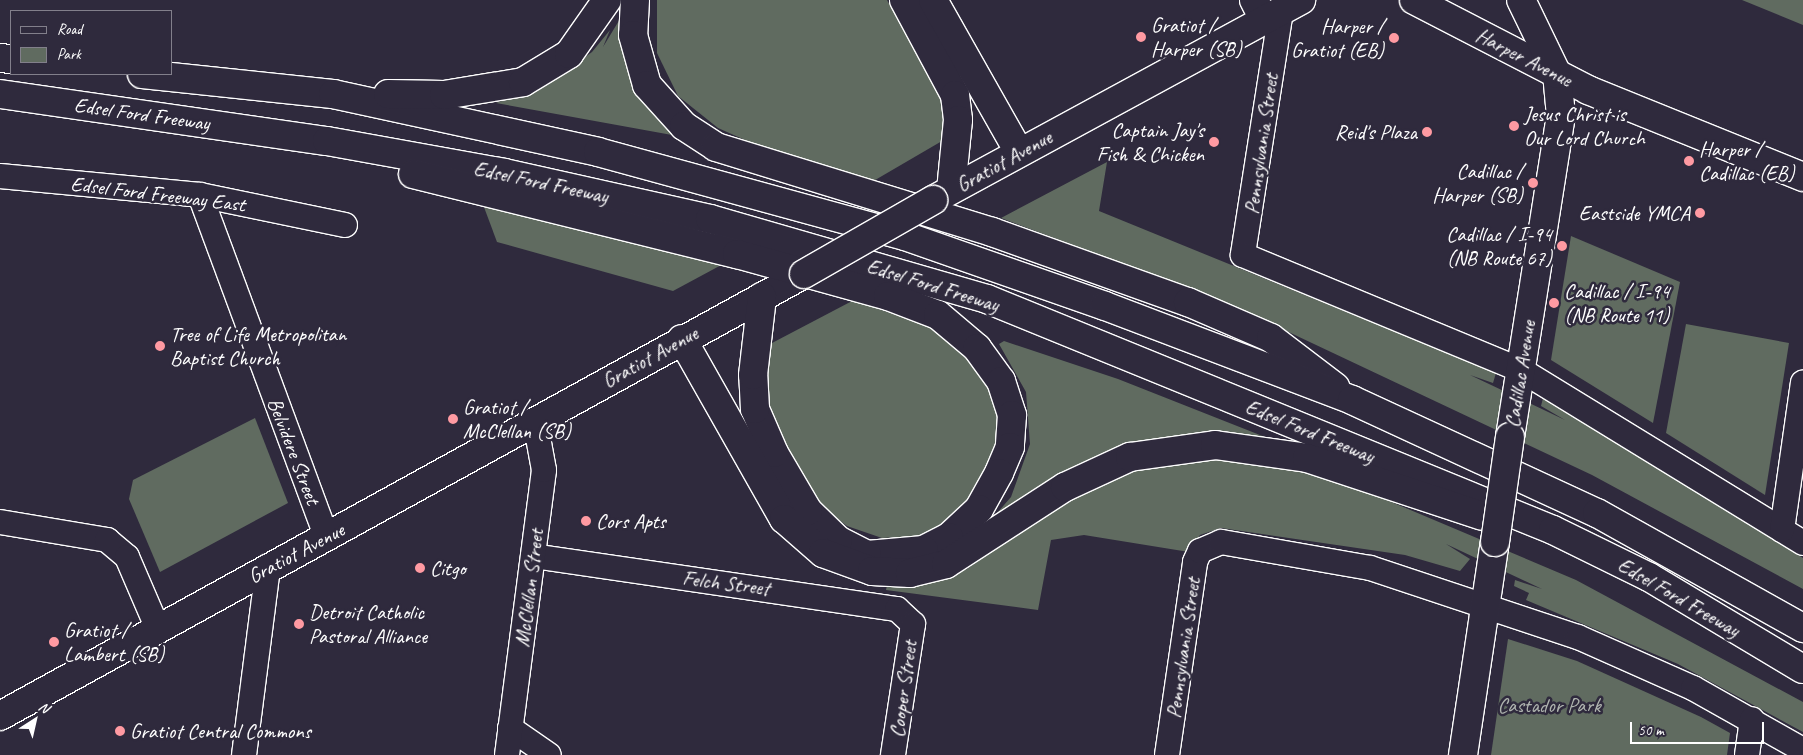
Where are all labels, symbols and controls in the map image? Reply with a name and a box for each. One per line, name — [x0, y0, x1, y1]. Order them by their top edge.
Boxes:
legend — [10, 10, 172, 75]
place label: Gratiot / Harper (SB) — [1151, 12, 1242, 62]
place label: Harper / Gratiot (EB) — [1291, 13, 1384, 63]
text: Road — [57, 20, 82, 39]
street label: Harper Avenue — [1472, 22, 1576, 92]
marker: Gratiot / Harper (SB) — [1135, 31, 1147, 43]
marker: Harper / Gratiot (EB) — [1388, 32, 1400, 44]
text: Park — [57, 45, 81, 64]
street label: Pennsylvania Street — [1239, 72, 1283, 216]
street label: Edsel Ford Freeway — [73, 92, 211, 136]
place label: Jesus Christ is Our Lord Church — [1524, 101, 1645, 151]
place label: Captain Jay's Fish & Chicken — [1097, 117, 1204, 167]
place label: Reid's Plaza — [1335, 119, 1417, 145]
marker: Jesus Christ is Our Lord Church — [1508, 120, 1520, 132]
street label: Gratiot Avenue — [952, 124, 1056, 198]
marker: Reid's Plaza — [1421, 126, 1433, 138]
marker: Captain Jay's Fish & Chicken — [1208, 136, 1220, 148]
place label: Harper / Cadillac (EB) — [1699, 136, 1794, 186]
street label: Edsel Ford Freeway — [472, 155, 610, 209]
marker: Harper / Cadillac (EB) — [1683, 155, 1695, 167]
place label: Cadillac / Harper (SB) — [1432, 158, 1523, 208]
street label: Edsel Ford Freeway East — [69, 171, 247, 217]
marker: Cadillac / Harper (SB) — [1527, 177, 1539, 189]
place label: Eastside YMCA — [1579, 200, 1690, 226]
marker: Eastside YMCA — [1694, 207, 1706, 219]
place label: Cadillac / I-94 (NB Route 67) — [1446, 221, 1552, 271]
marker: Cadillac / I-94 (NB Route 67) — [1556, 240, 1568, 252]
street label: Edsel Ford Freeway — [864, 253, 1002, 317]
place label: Cadillac / I-94 (NB Route 11) — [1564, 278, 1670, 328]
marker: Cadillac / I-94 (NB Route 11) — [1548, 297, 1560, 309]
street label: Cadillac Avenue — [1499, 319, 1541, 429]
street label: Gratiot Avenue — [598, 320, 702, 394]
place label: Tree of Life Metropolitan Baptist Church — [170, 321, 346, 371]
marker: Tree of Life Metropolitan Baptist Church — [154, 340, 166, 352]
street label: Belvidere Street — [262, 394, 326, 508]
place label: Gratiot / McClellan (SB) — [463, 394, 571, 444]
street label: Edsel Ford Freeway — [1242, 394, 1378, 468]
marker: Gratiot / McClellan (SB) — [447, 413, 459, 425]
place label: Cors Apts — [596, 508, 666, 534]
marker: Cors Apts — [580, 515, 592, 527]
street label: Gratiot Avenue — [244, 517, 348, 589]
street label: McClellan Street — [509, 527, 549, 649]
street label: Edsel Ford Freeway — [1614, 552, 1744, 642]
place label: Citgo — [430, 555, 466, 581]
marker: Citgo — [414, 562, 426, 574]
street label: Felch Street — [681, 565, 771, 601]
street label: Pennsylvania Street — [1161, 576, 1205, 720]
place label: Detroit Catholic Pastoral Alliance — [309, 599, 427, 649]
place label: Gratiot / Lambert (SB) — [64, 617, 164, 667]
marker: Detroit Catholic Pastoral Alliance — [293, 618, 305, 630]
marker: Gratiot / Lambert (SB) — [48, 636, 60, 648]
street label: Cooper Street — [884, 639, 922, 739]
park label: Castador Park — [1497, 692, 1601, 718]
north arrow — [10, 695, 60, 745]
text: N — [35, 698, 52, 717]
scale bar — [1633, 712, 1767, 744]
place label: Gratiot Central Commons — [130, 718, 311, 744]
text: 50 m — [1638, 721, 1664, 740]
marker: Gratiot Central Commons — [114, 725, 126, 737]

